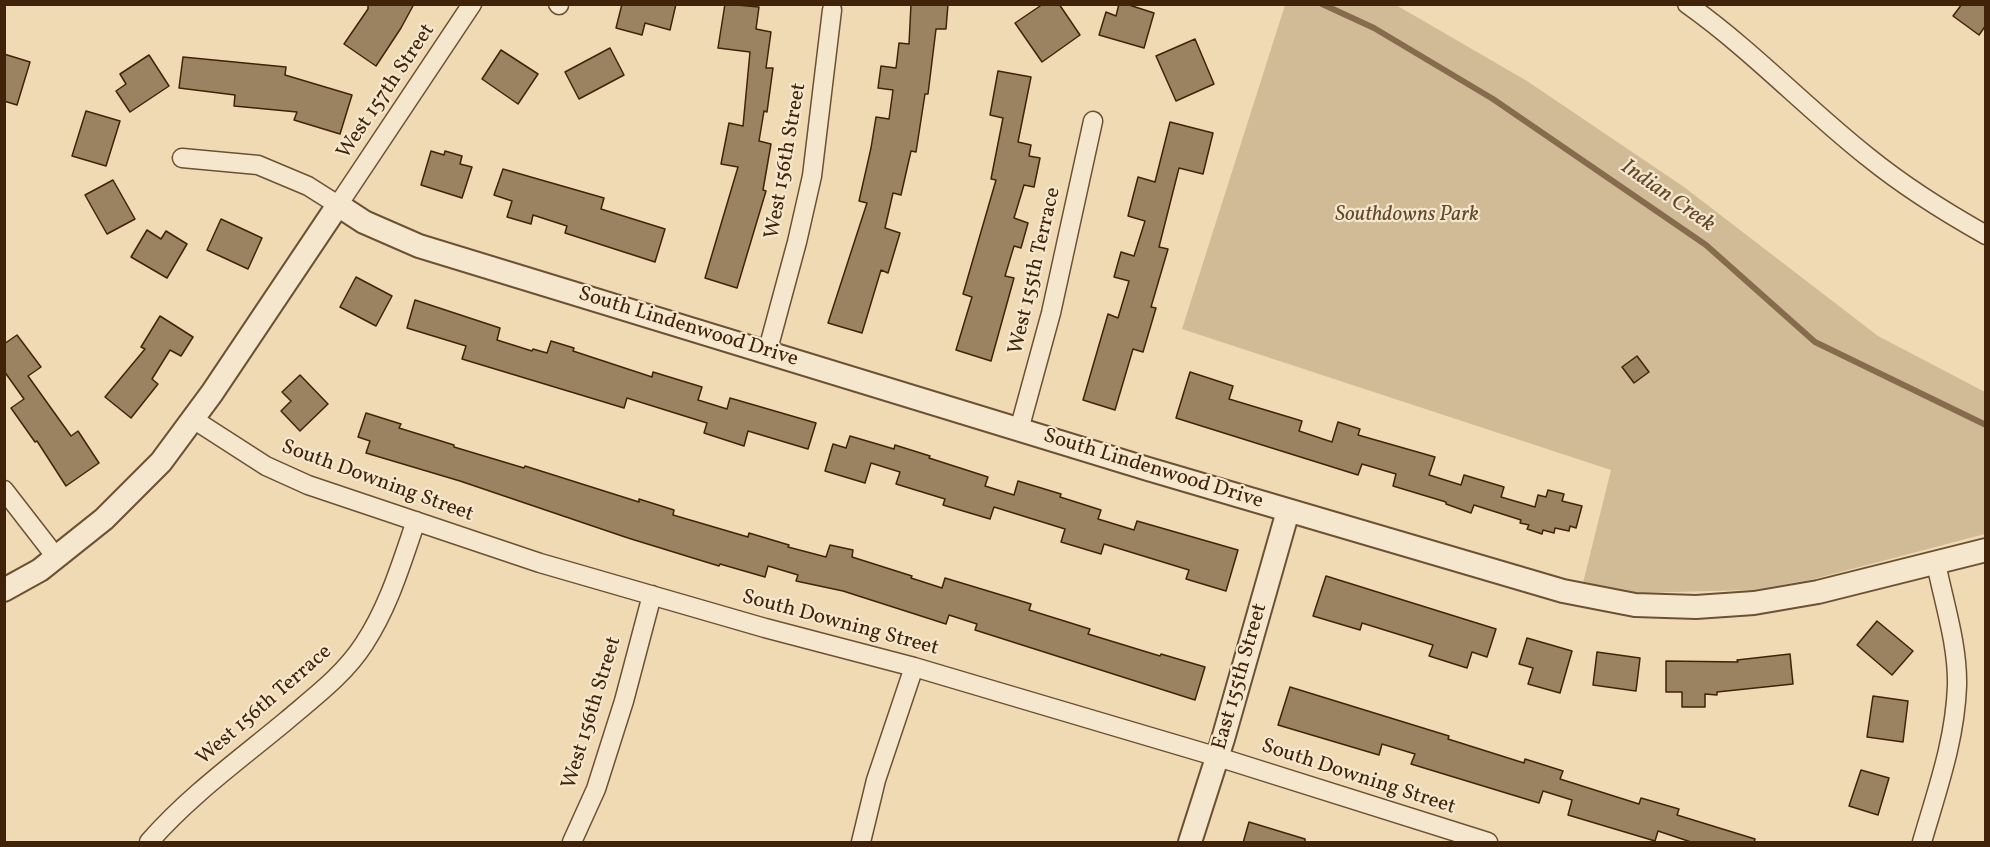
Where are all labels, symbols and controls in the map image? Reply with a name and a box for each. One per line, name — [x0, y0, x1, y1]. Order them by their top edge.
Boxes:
street label: West 157th Street — [333, 20, 441, 164]
street label: West 156th Street — [761, 81, 813, 241]
water label: Indian Creek — [1615, 155, 1719, 239]
street label: West 155th Terrace — [1005, 185, 1067, 357]
park label: Southdowns Park — [1335, 203, 1479, 229]
street label: South Lindenwood Drive — [575, 283, 801, 373]
street label: South Lindenwood Drive — [1040, 425, 1266, 515]
street label: South Downing Street — [277, 436, 477, 528]
street label: South Downing Street — [739, 586, 941, 662]
street label: East 155th Street — [1208, 601, 1274, 753]
street label: West 156th Street — [558, 634, 628, 792]
street label: West 156th Terrace — [192, 640, 338, 772]
street label: South Downing Street — [1258, 735, 1458, 821]

